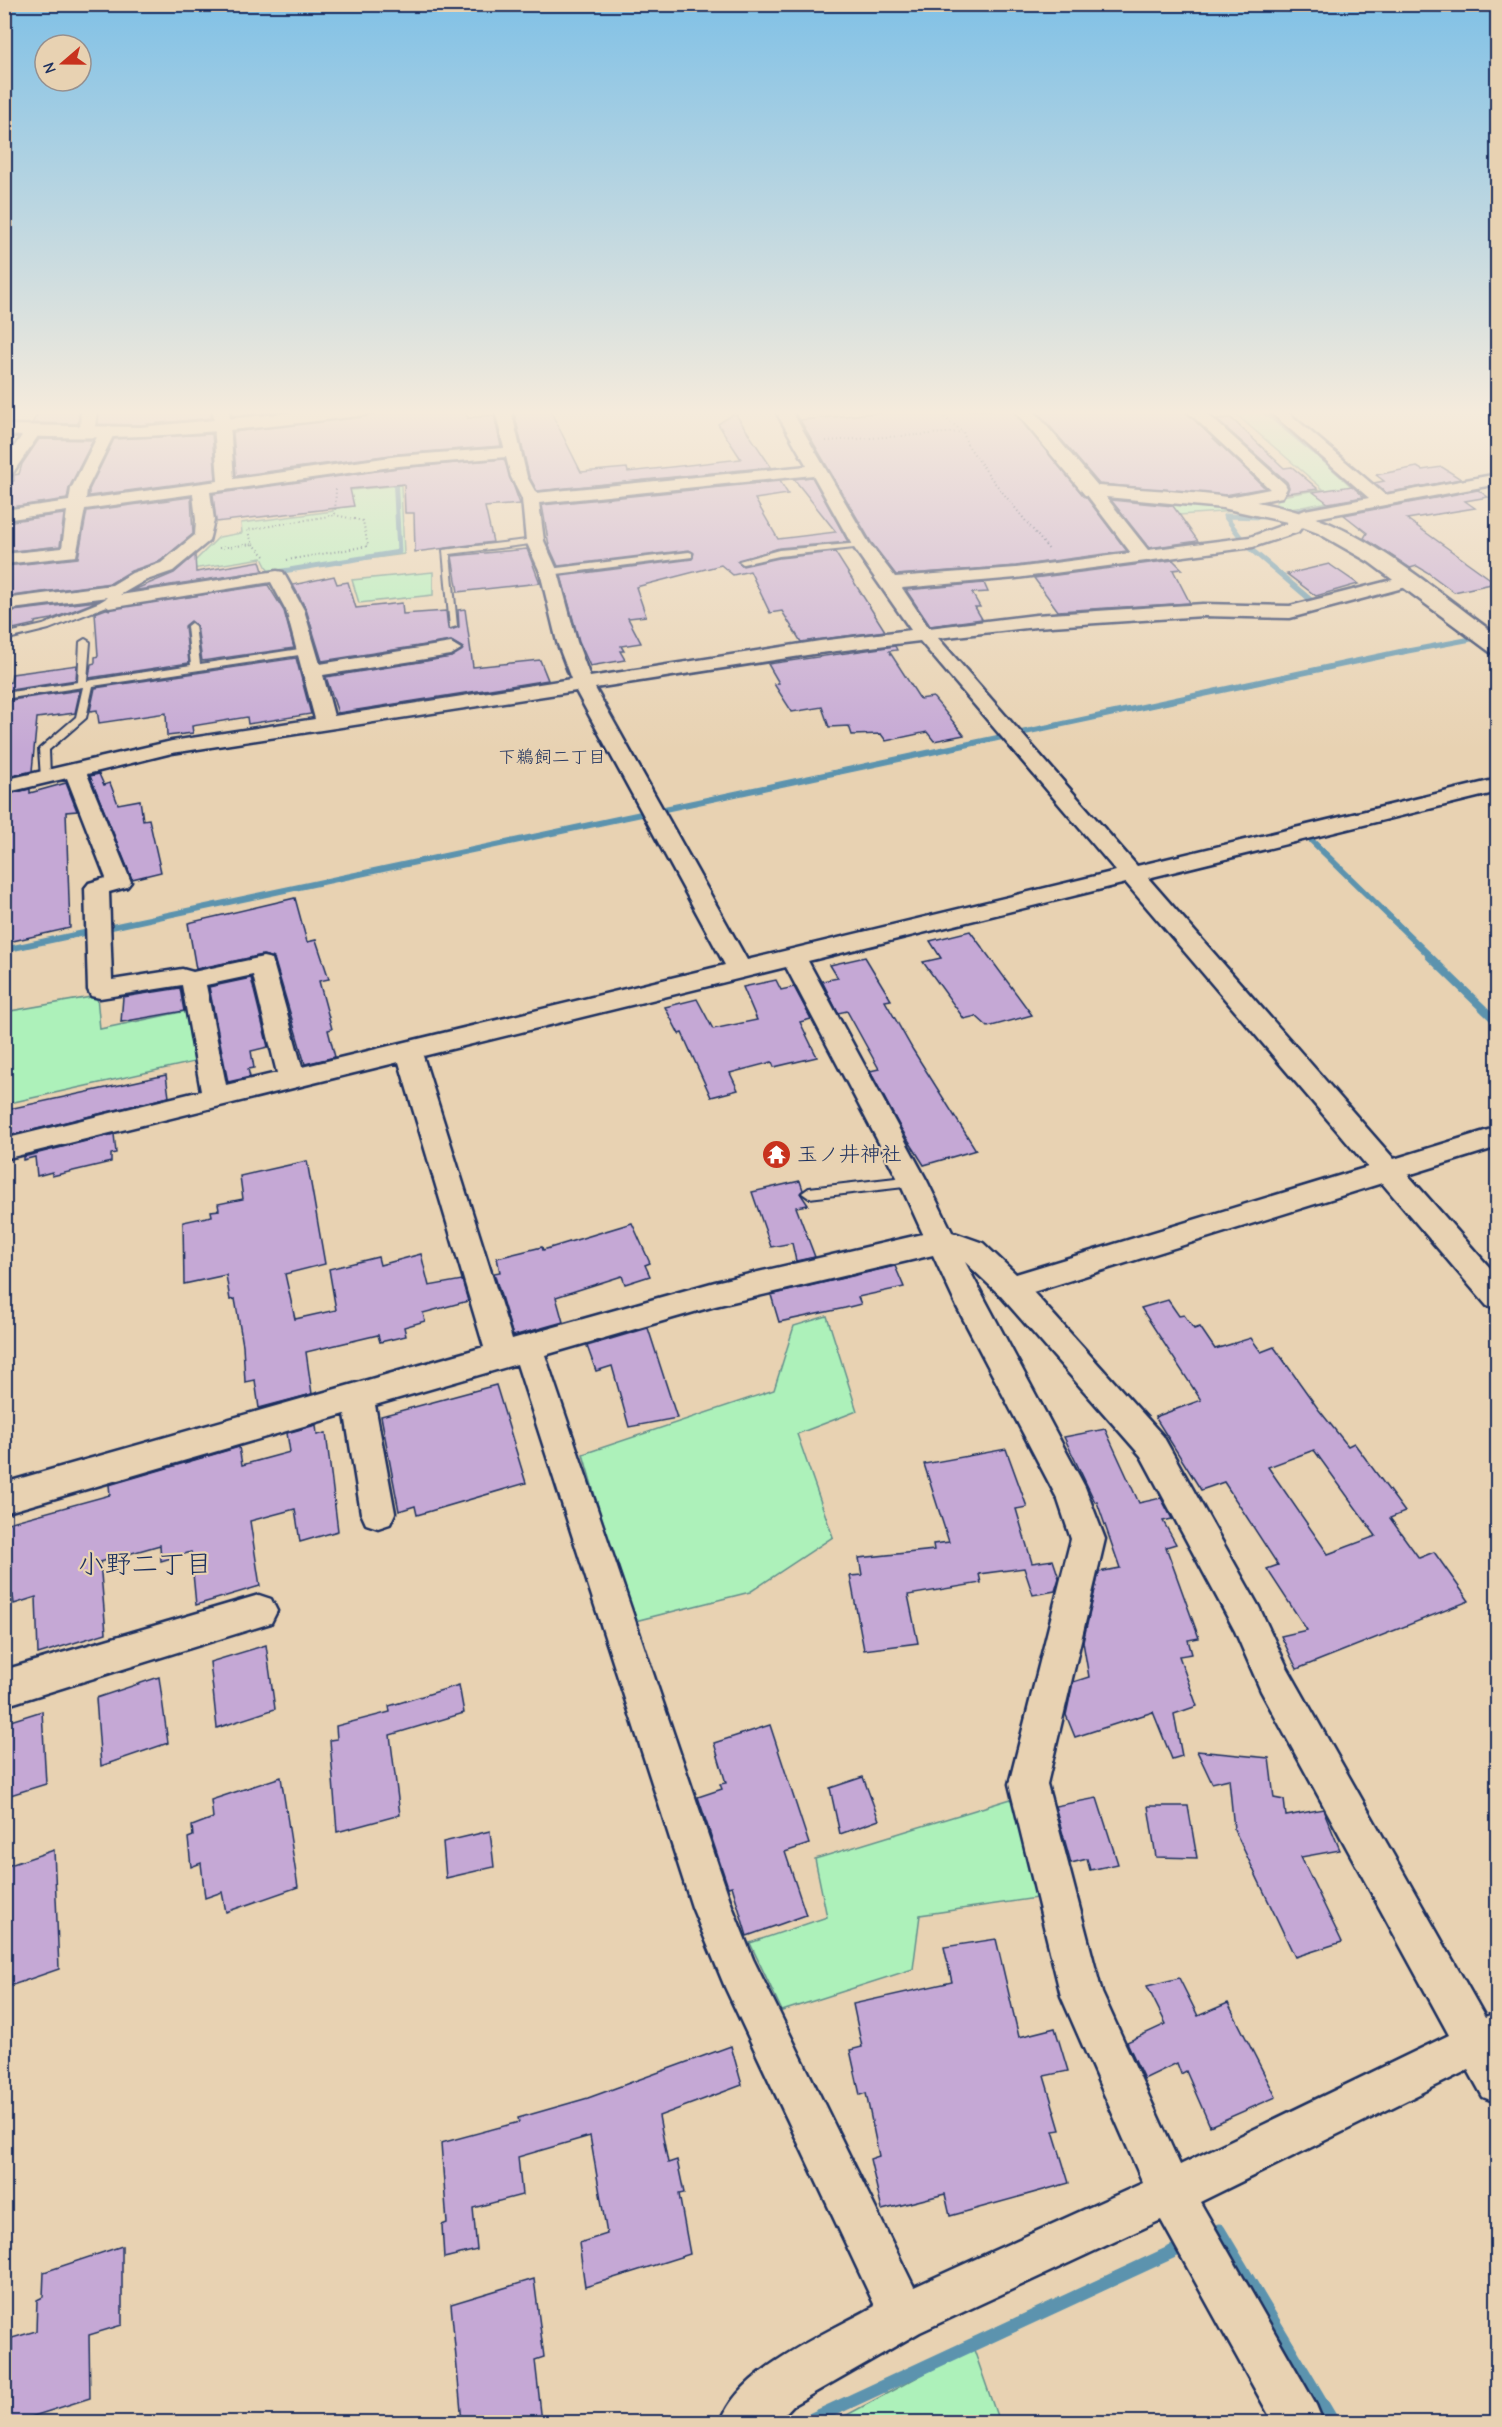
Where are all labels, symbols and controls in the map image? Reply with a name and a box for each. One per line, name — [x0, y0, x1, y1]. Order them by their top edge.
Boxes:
north arrow — [33, 33, 93, 93]
text: N — [40, 60, 60, 76]
district label: 下鵜飼二丁目 — [498, 747, 606, 768]
temple icon: 玉ノ井神社 — [760, 1138, 792, 1170]
place label: 玉ノ井神社 — [797, 1142, 902, 1166]
district label: 小野二丁目 — [78, 1549, 213, 1580]

